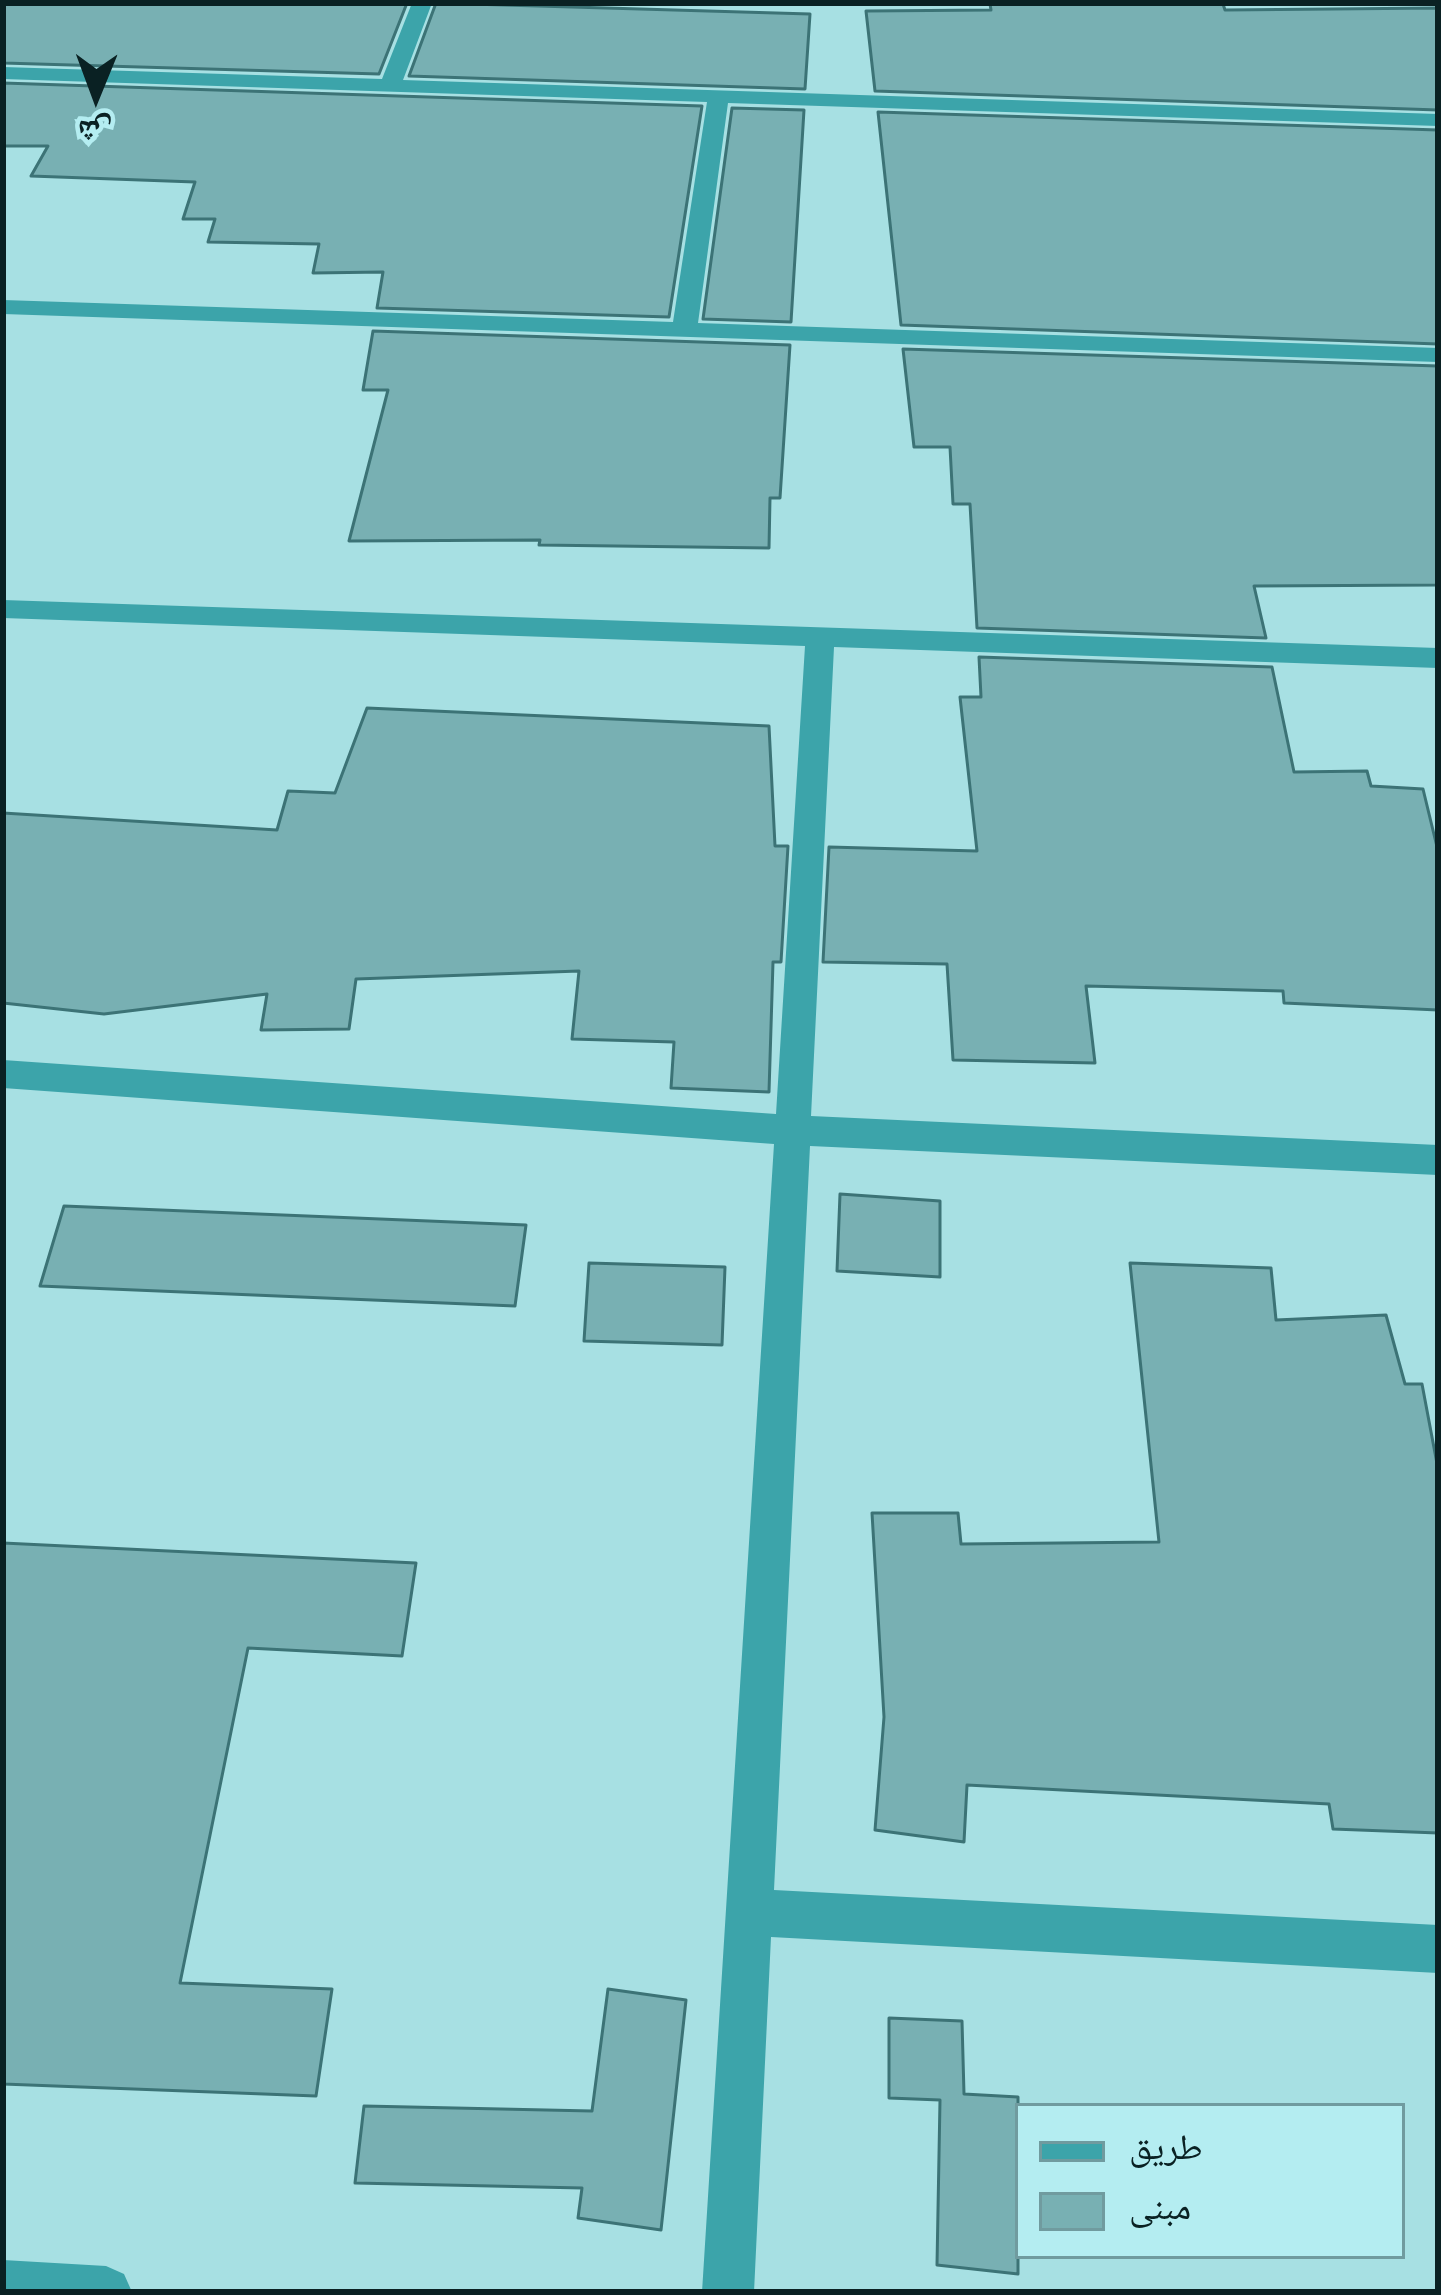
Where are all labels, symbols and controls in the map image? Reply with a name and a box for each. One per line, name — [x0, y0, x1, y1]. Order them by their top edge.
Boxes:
north arrow — [36, 36, 156, 156]
text: ش — [77, 111, 113, 154]
legend — [1015, 2103, 1405, 2259]
text: طريق — [1129, 2123, 1203, 2170]
text: مبنى — [1129, 2183, 1191, 2230]

